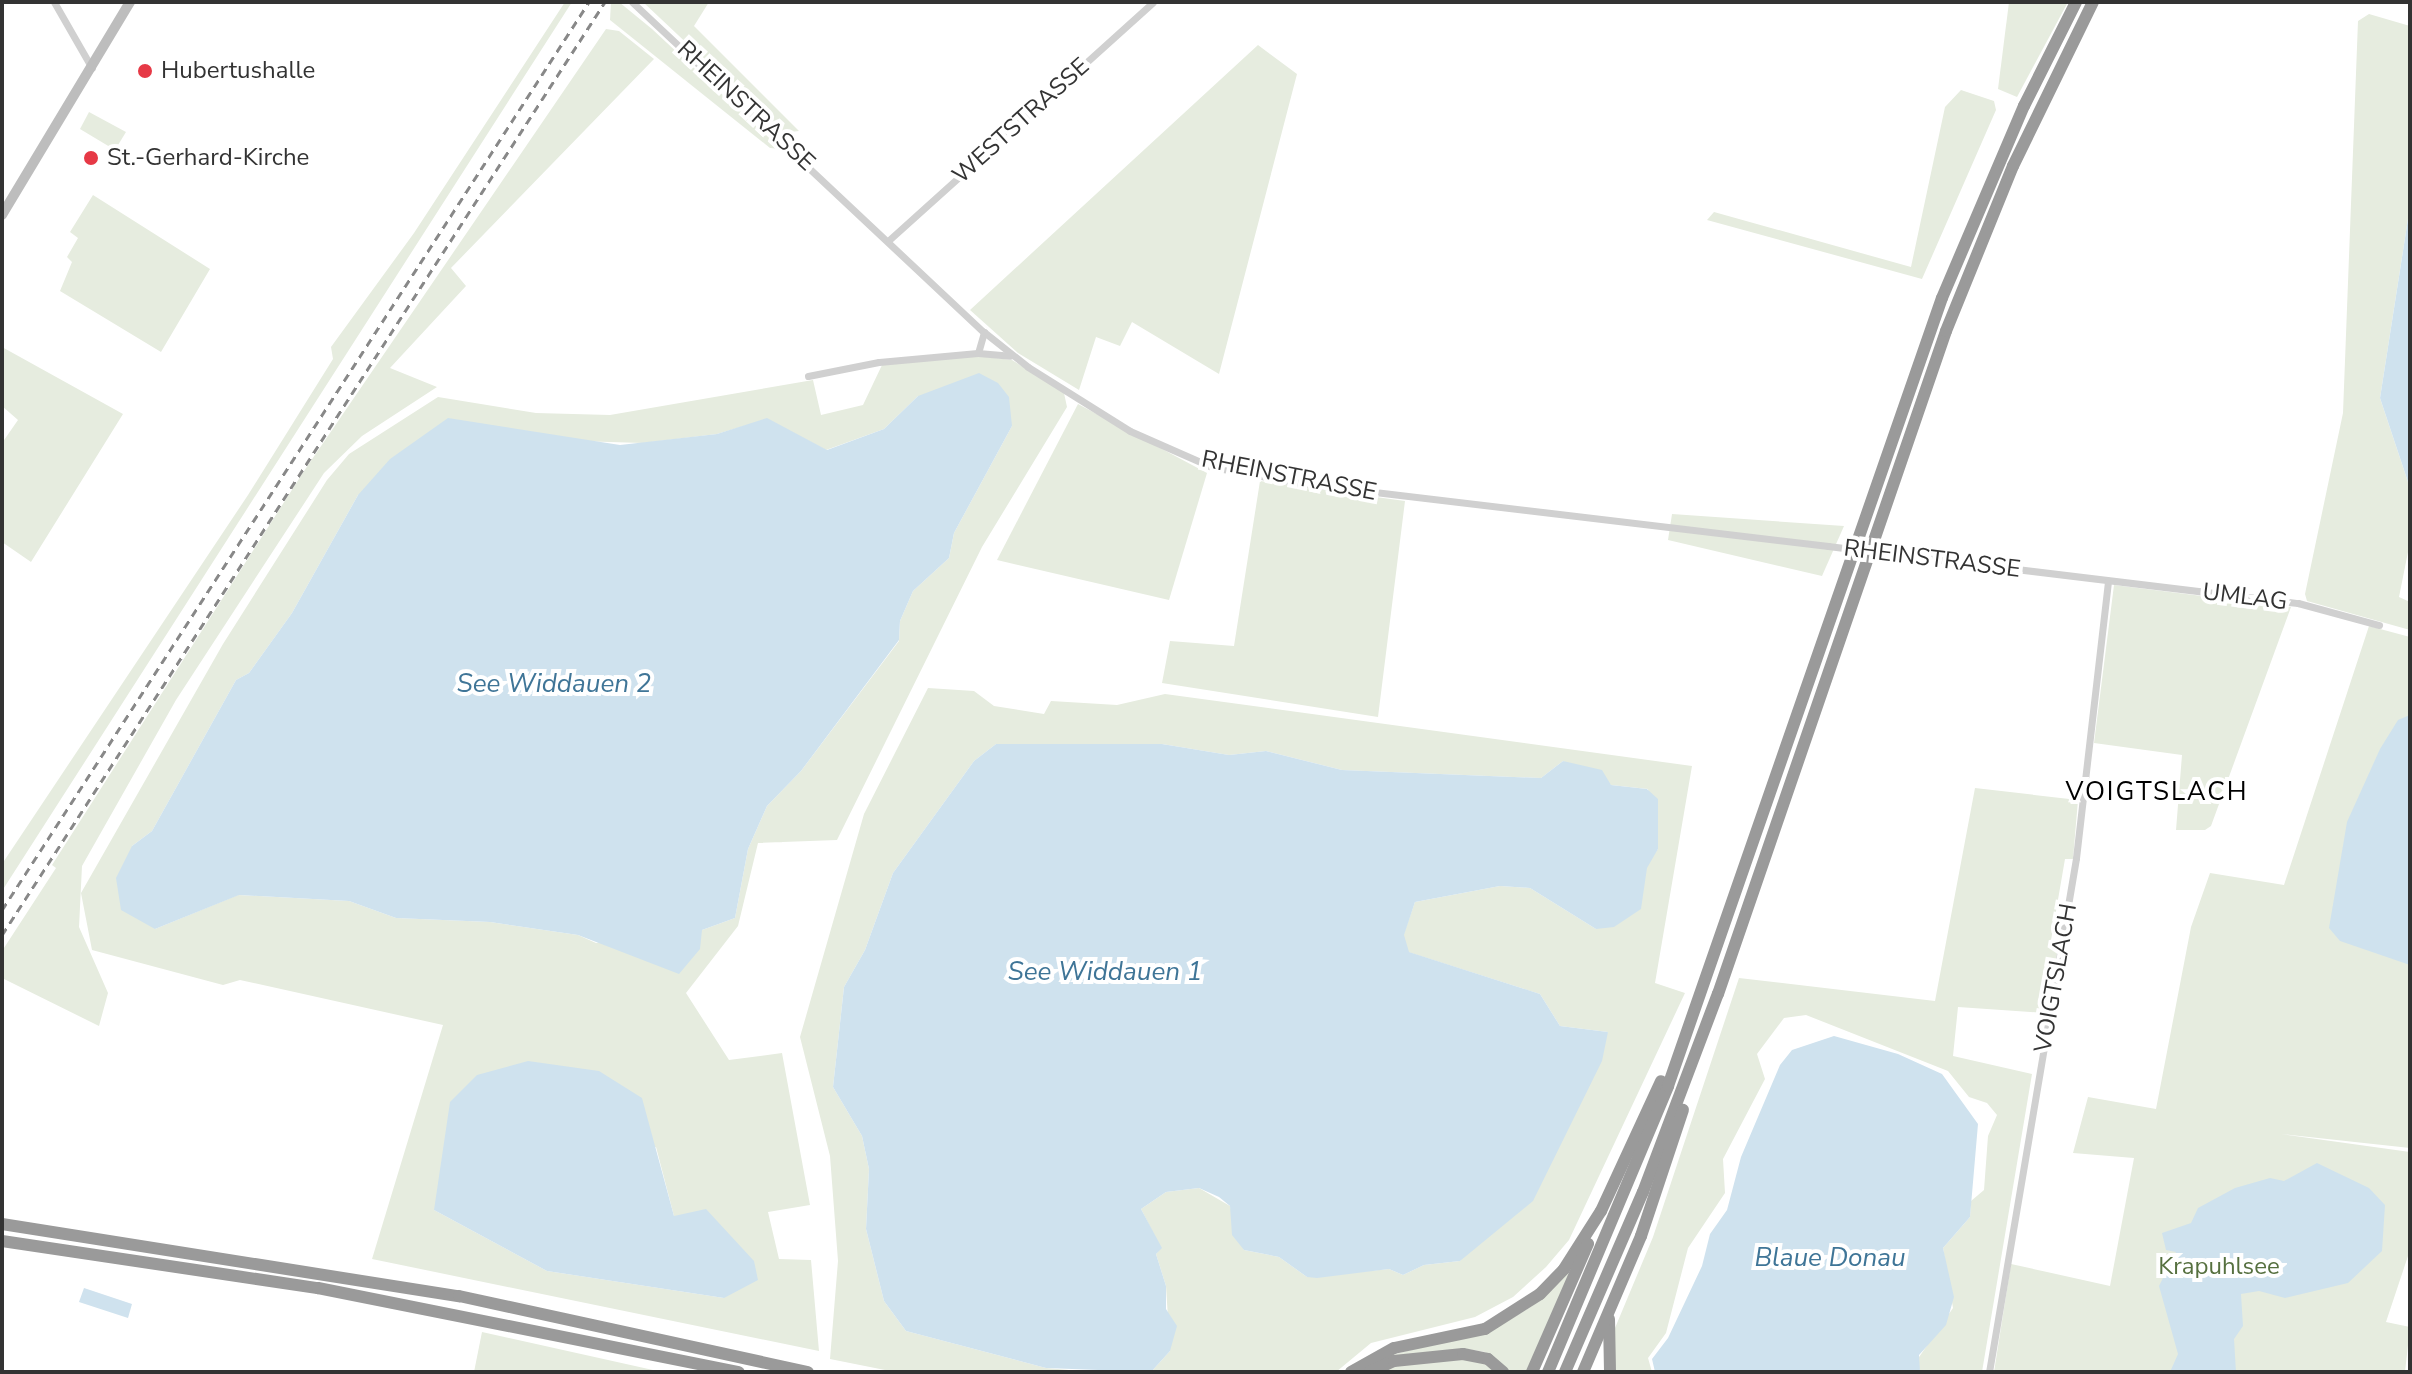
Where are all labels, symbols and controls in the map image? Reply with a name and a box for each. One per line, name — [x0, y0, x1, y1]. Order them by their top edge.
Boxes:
street label: RHEINSTRASSE — [671, 35, 821, 177]
street label: WESTSTRASSE — [947, 52, 1095, 190]
place label: Hubertushalle — [161, 57, 315, 85]
marker: Hubertushalle — [136, 62, 154, 80]
place label: St.-Gerhard-Kirche — [107, 144, 309, 172]
marker: St.-Gerhard-Kirche — [82, 149, 100, 167]
street label: RHEINSTRASSE — [1199, 445, 1379, 507]
street label: RHEINSTRASSE — [1842, 534, 2022, 584]
street label: UMLAG — [2201, 578, 2289, 616]
water label: See Widdauen 2 — [457, 668, 651, 700]
district label: VOIGTSLACH — [2065, 776, 2249, 808]
street label: VOIGTSLACH — [2029, 901, 2083, 1055]
water label: See Widdauen 1 — [1008, 956, 1202, 988]
water label: Blaue Donau — [1754, 1242, 1906, 1274]
park label: Krapuhlsee — [2158, 1253, 2280, 1281]

